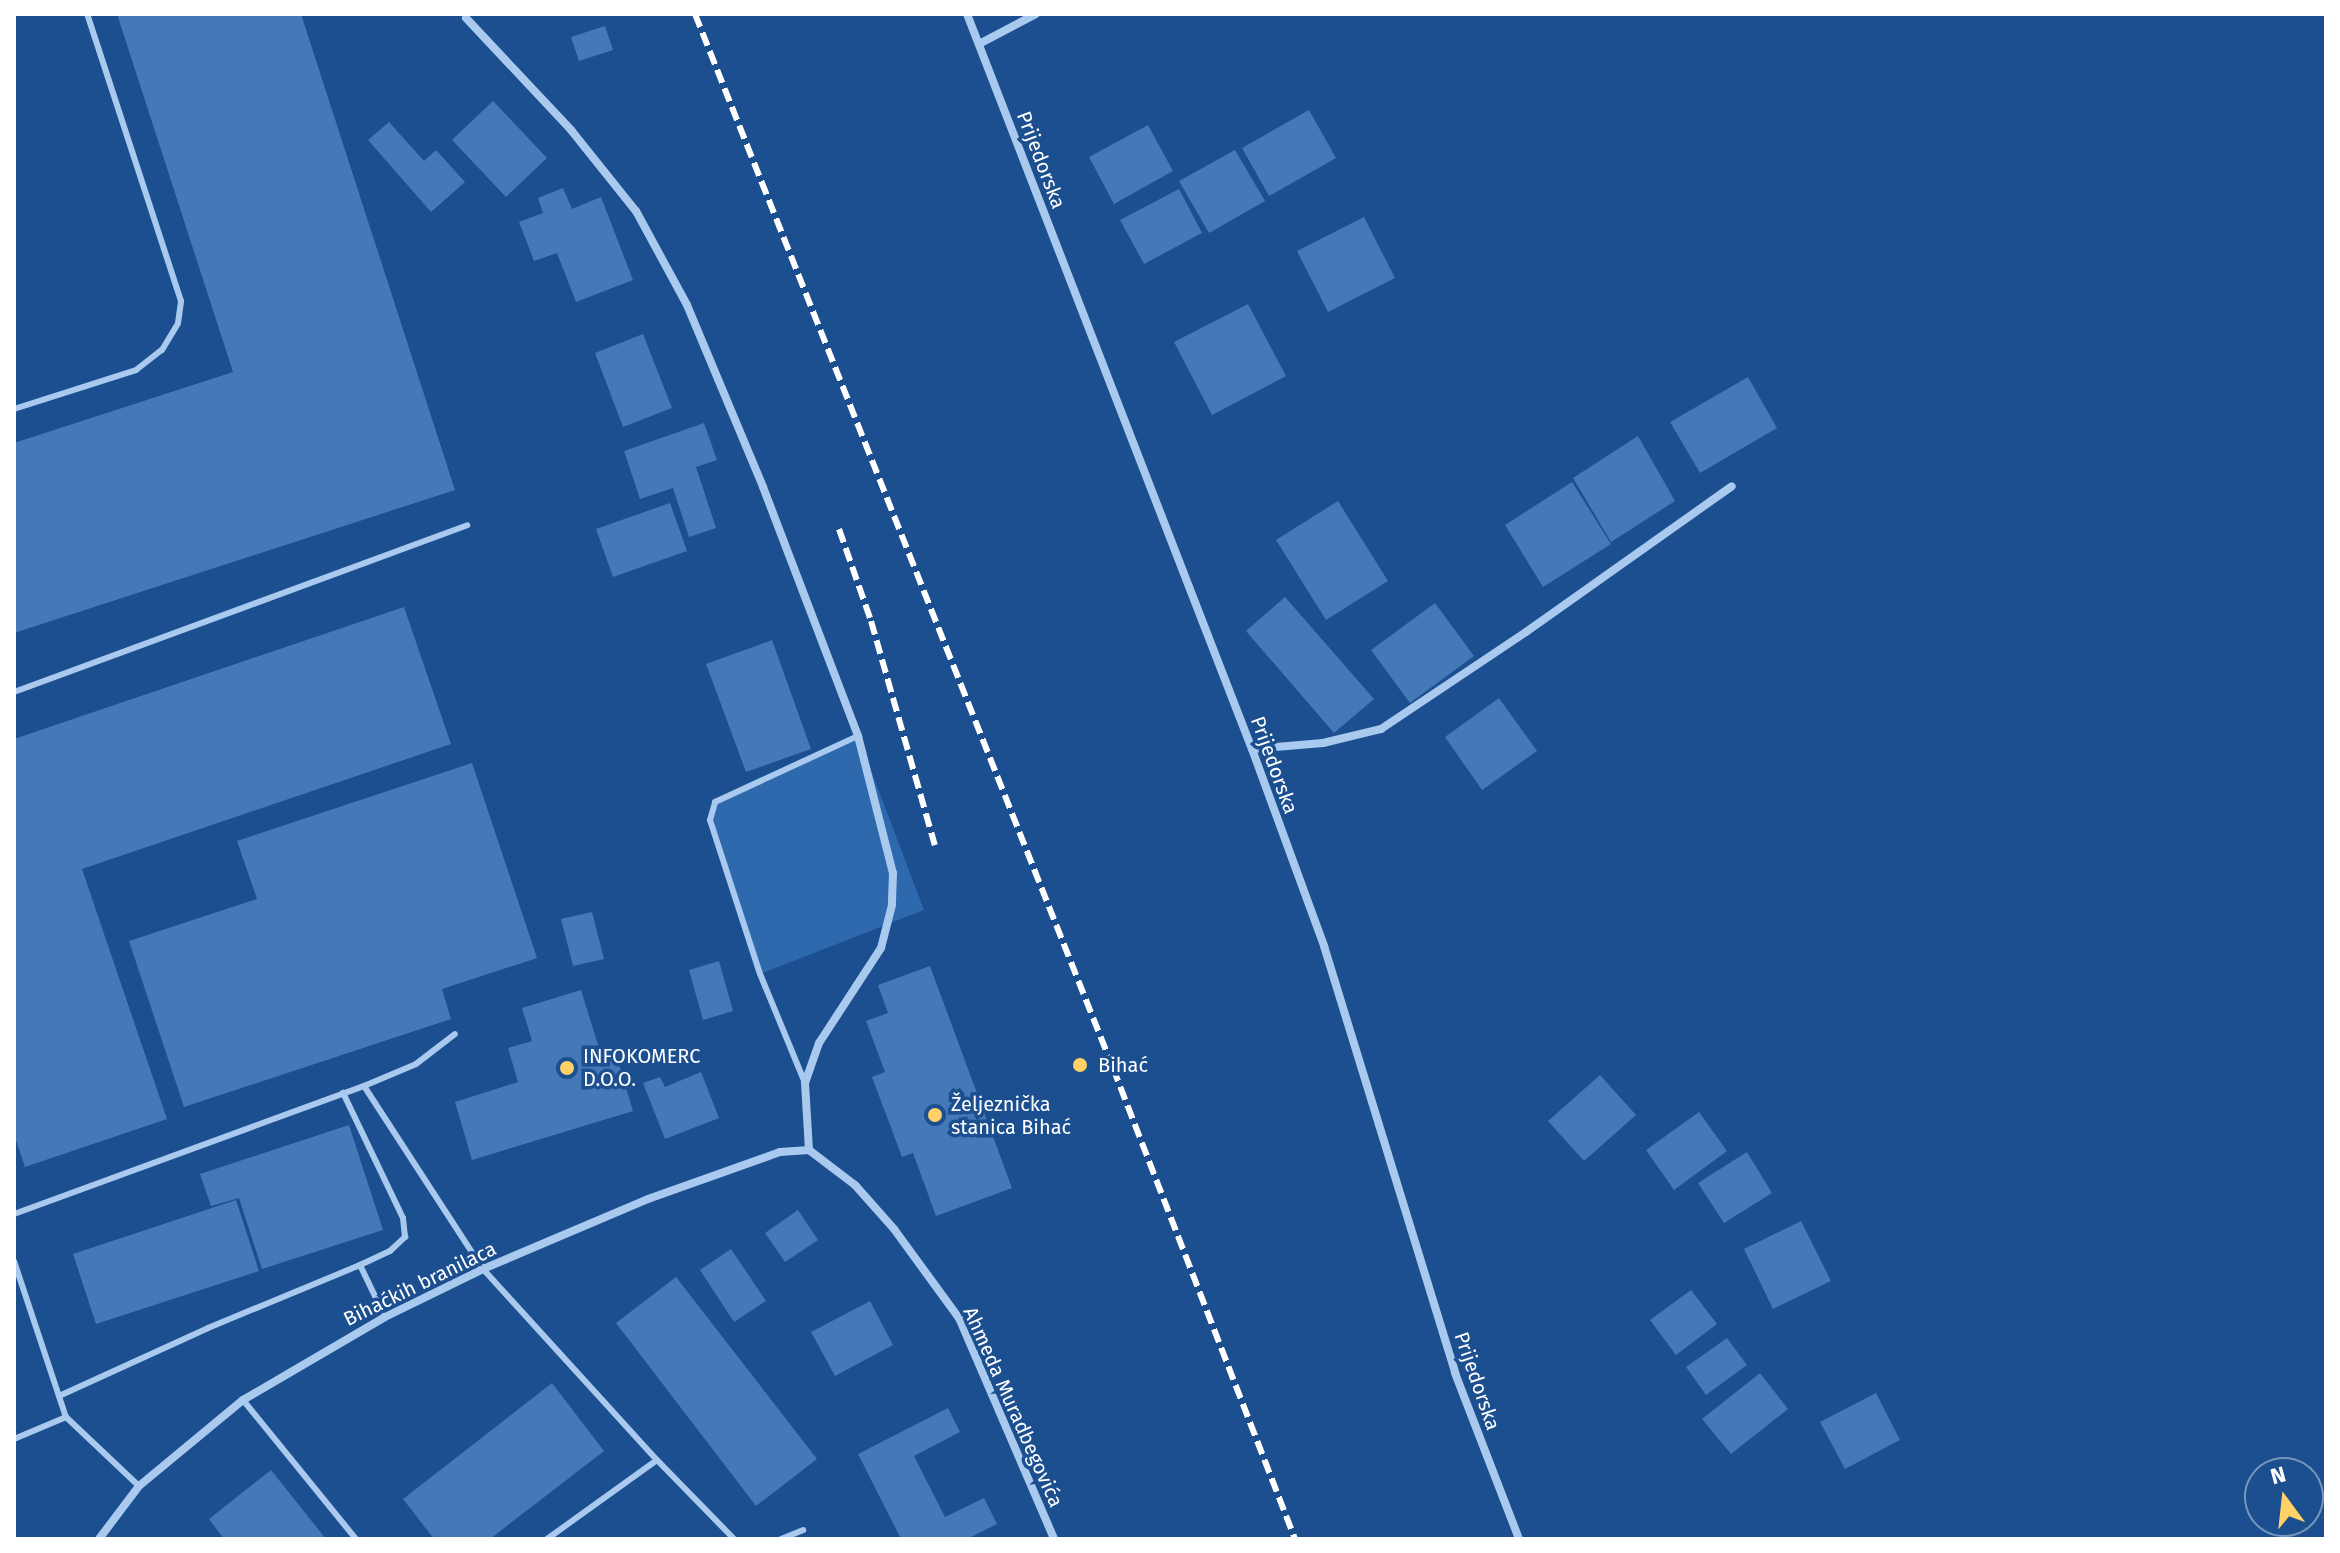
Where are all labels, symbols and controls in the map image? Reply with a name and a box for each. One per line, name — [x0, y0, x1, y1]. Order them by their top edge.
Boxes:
street label: Prijedorska — [1011, 108, 1071, 212]
street label: Prijedorska — [1245, 713, 1303, 817]
place label: INFOKOMERC D.O.O. — [583, 1044, 700, 1091]
place label: Bihać — [1098, 1053, 1148, 1077]
marker: Bihać — [1069, 1054, 1091, 1076]
marker: INFOKOMERC D.O.O. — [558, 1059, 576, 1077]
place label: Željeznička stanica Bihać — [951, 1092, 1071, 1139]
marker: Željeznička stanica Bihać — [926, 1106, 944, 1124]
street label: Bihaćkih branilaca — [340, 1237, 500, 1331]
street label: Ahmeda Muradbegovića — [958, 1303, 1068, 1511]
street label: Prijedorska — [1449, 1329, 1505, 1433]
north arrow — [2244, 1457, 2324, 1537]
text: N — [2268, 1460, 2289, 1490]

